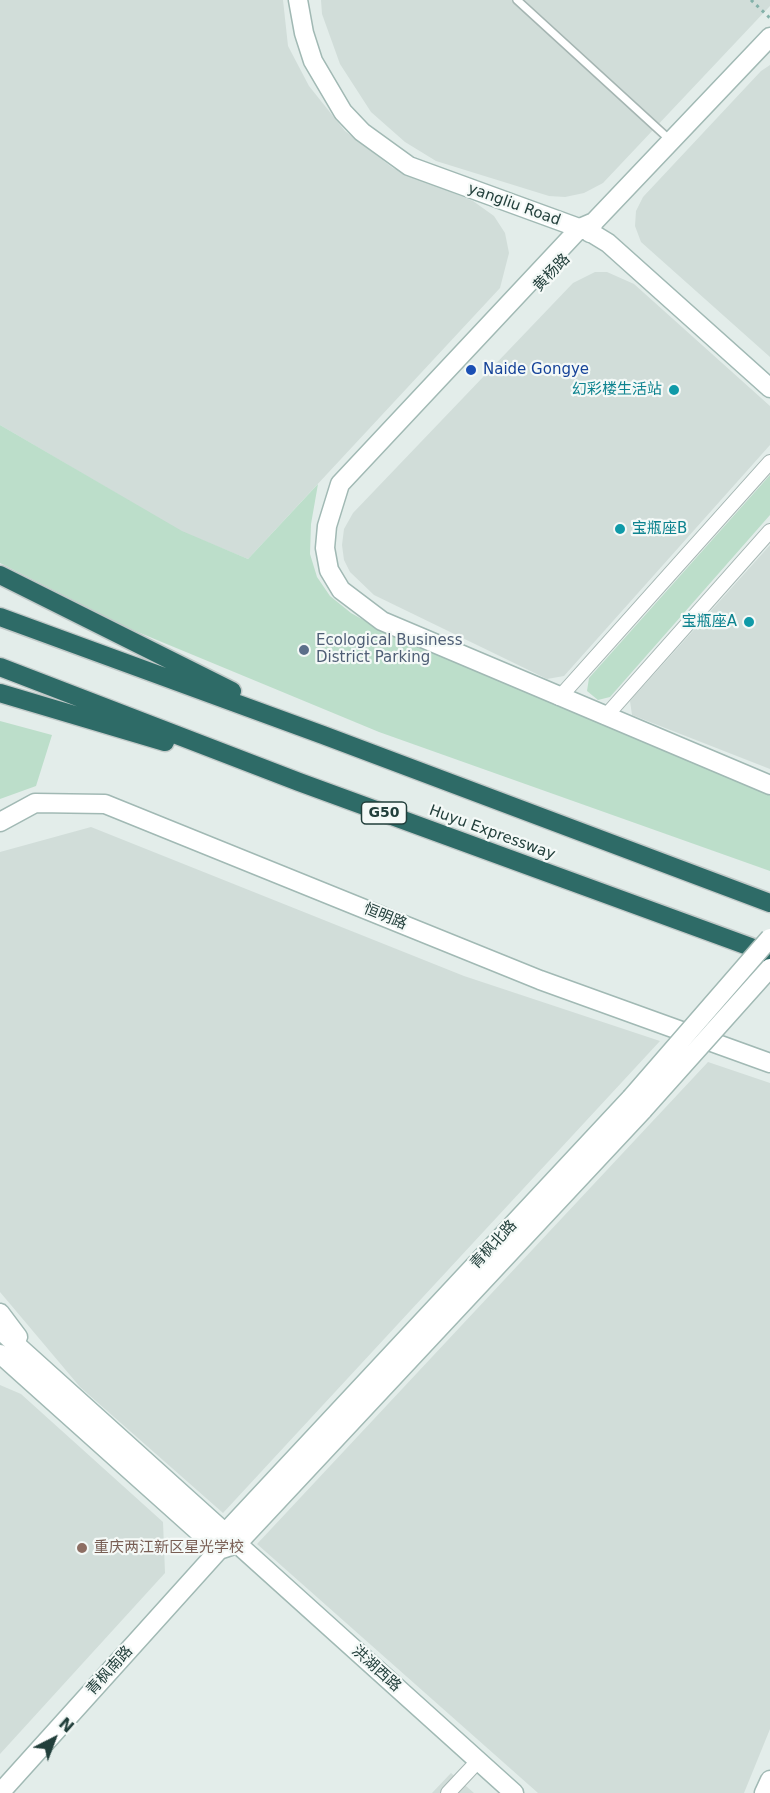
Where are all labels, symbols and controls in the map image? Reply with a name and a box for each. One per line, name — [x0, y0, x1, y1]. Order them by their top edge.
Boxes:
street label: yangliu Road — [465, 180, 563, 230]
street label: 黄杨路 — [530, 251, 574, 295]
place label: Naide Gongye — [483, 361, 589, 379]
marker: Naide Gongye — [464, 363, 478, 377]
place label: 幻彩楼生活站 — [572, 381, 662, 399]
marker: 幻彩楼生活站 — [667, 383, 681, 397]
place label: 宝瓶座B — [632, 520, 687, 538]
marker: 宝瓶座B — [613, 522, 627, 536]
place label: 宝瓶座A — [682, 613, 737, 631]
marker: 宝瓶座A — [742, 615, 756, 629]
place label: Ecological Business District Parking — [316, 632, 462, 667]
marker: Ecological Business District Parking — [297, 643, 311, 657]
road number: G50 — [362, 802, 406, 824]
street label: Huyu Expressway — [427, 802, 557, 864]
street label: 恒明路 — [361, 900, 409, 934]
street label: 青枫北路 — [467, 1217, 521, 1273]
place label: 重庆两江新区星光学校 — [94, 1539, 244, 1557]
marker: 重庆两江新区星光学校 — [75, 1541, 89, 1555]
street label: 洪湖西路 — [348, 1642, 404, 1696]
street label: 青枫南路 — [83, 1643, 137, 1699]
north arrow — [24, 1709, 84, 1769]
text: N — [55, 1714, 78, 1737]

